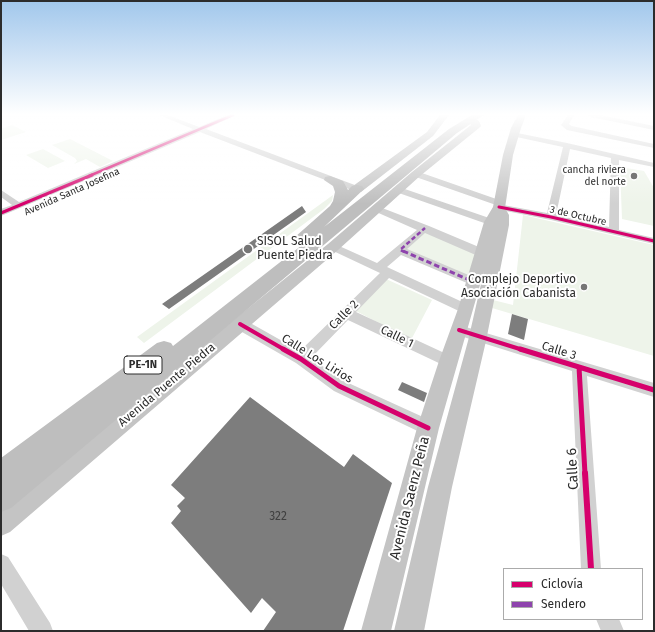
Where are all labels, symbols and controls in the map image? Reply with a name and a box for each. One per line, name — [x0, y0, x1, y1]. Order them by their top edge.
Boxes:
place label: cancha riviera del norte — [562, 164, 626, 188]
street label: Avenida Santa Josefina — [22, 166, 122, 218]
marker: cancha riviera del norte — [629, 171, 639, 181]
street label: 3 de Octubre — [548, 204, 608, 228]
place label: SISOL Salud Puente Piedra — [257, 235, 333, 263]
marker: SISOL Salud Puente Piedra — [242, 243, 254, 255]
place label: Complejo Deportivo Asociación Cabanista — [461, 273, 576, 301]
marker: Complejo Deportivo Asociación Cabanista — [579, 282, 589, 292]
street label: Calle 2 — [326, 297, 362, 333]
street label: Calle 1 — [378, 323, 416, 351]
street label: Calle Los Lirios — [279, 331, 355, 387]
street label: Calle 3 — [540, 339, 578, 363]
street label: Avenida Puente Piedra — [115, 340, 219, 430]
road number: PE-1N — [124, 356, 162, 374]
street label: Avenida Saenz Peña — [387, 435, 433, 561]
street label: Calle 6 — [564, 448, 582, 490]
house number: 322 — [269, 510, 287, 524]
legend — [503, 568, 643, 620]
text: Ciclovía — [541, 577, 583, 591]
text: Sendero — [541, 597, 586, 611]

